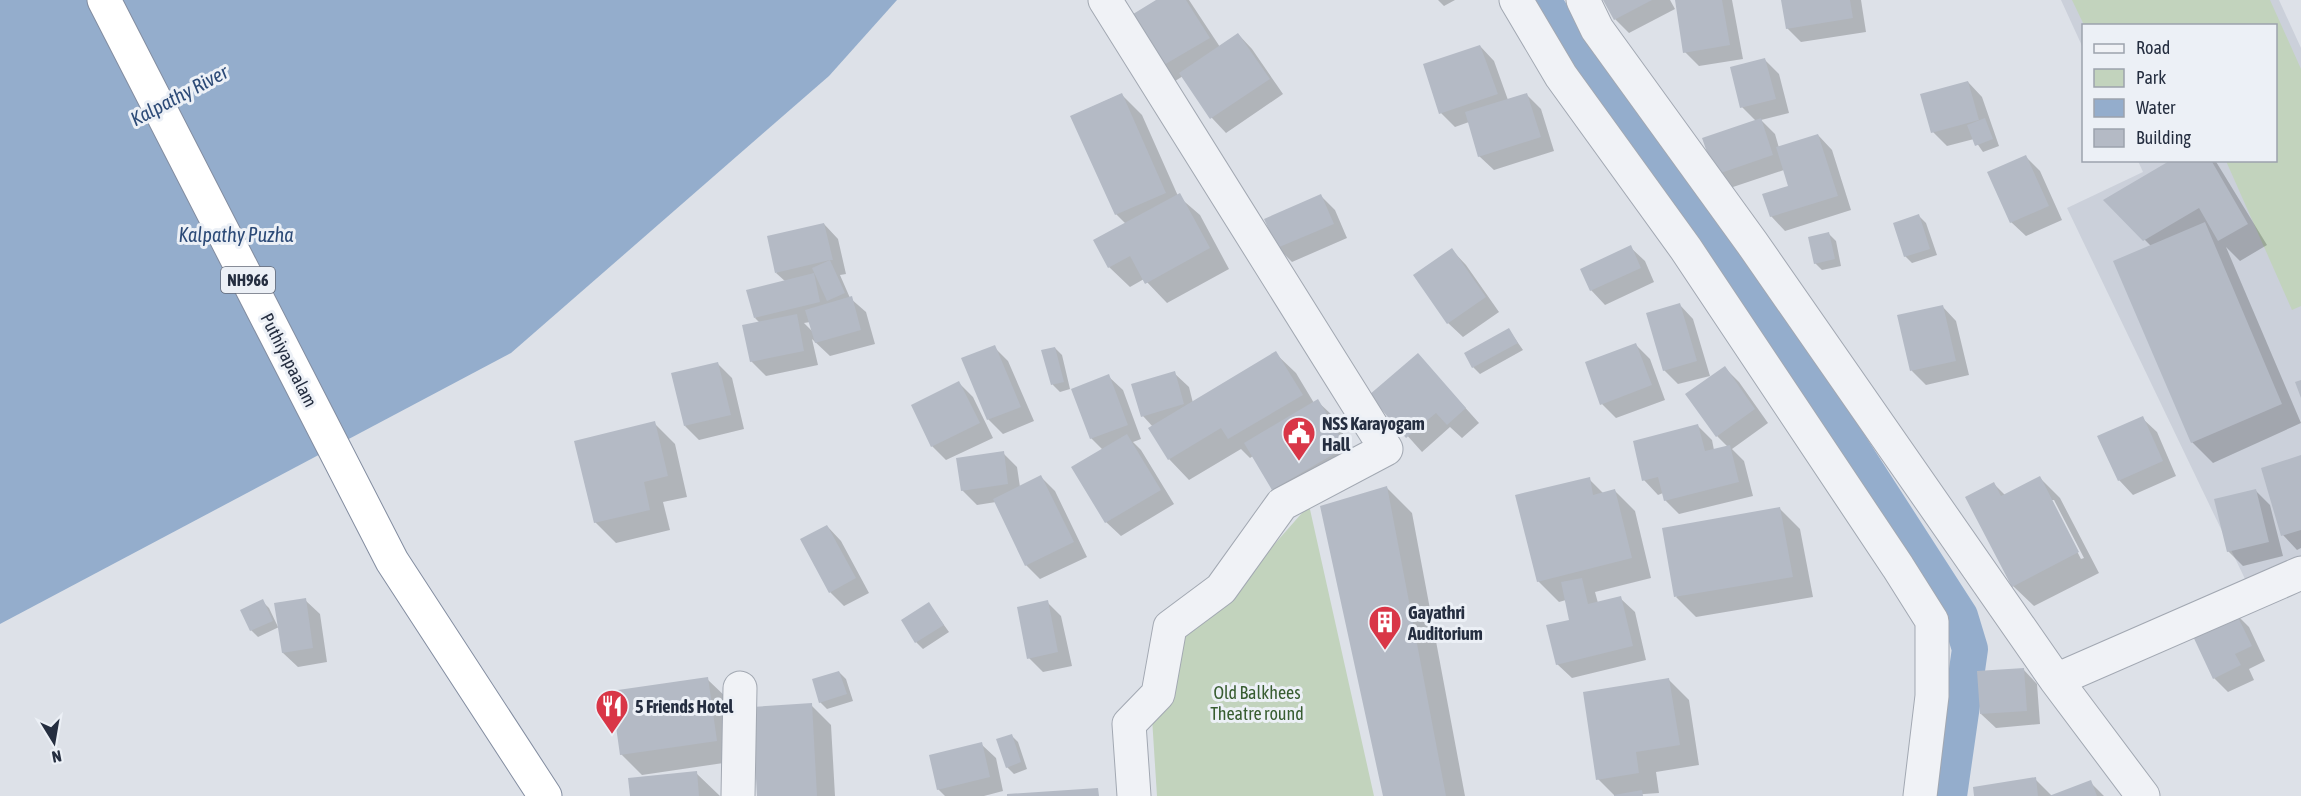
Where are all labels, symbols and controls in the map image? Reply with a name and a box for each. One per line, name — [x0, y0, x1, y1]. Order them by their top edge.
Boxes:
legend — [2082, 24, 2277, 162]
text: Road — [2136, 37, 2170, 58]
water label: Kalpathy River — [126, 59, 233, 130]
text: Park — [2136, 67, 2166, 88]
text: Water — [2136, 97, 2176, 118]
text: Building — [2136, 127, 2191, 148]
water label: Kalpathy Puzha — [179, 223, 293, 246]
road number: NH966 — [221, 267, 275, 293]
street label: Puthiyapaalam — [256, 310, 322, 410]
place label: NSS Karayogam Hall — [1322, 413, 1425, 455]
public building icon: NSS Karayogam Hall — [1281, 415, 1317, 462]
place label: Gayathri Auditorium — [1407, 602, 1483, 644]
building icon: Gayathri Auditorium — [1367, 604, 1403, 651]
park label: Old Balkhees Theatre round — [1210, 682, 1304, 724]
restaurant icon: 5 Friends Hotel — [594, 688, 630, 735]
place label: 5 Friends Hotel — [635, 696, 734, 717]
north arrow — [24, 712, 84, 772]
text: N — [51, 747, 63, 766]

